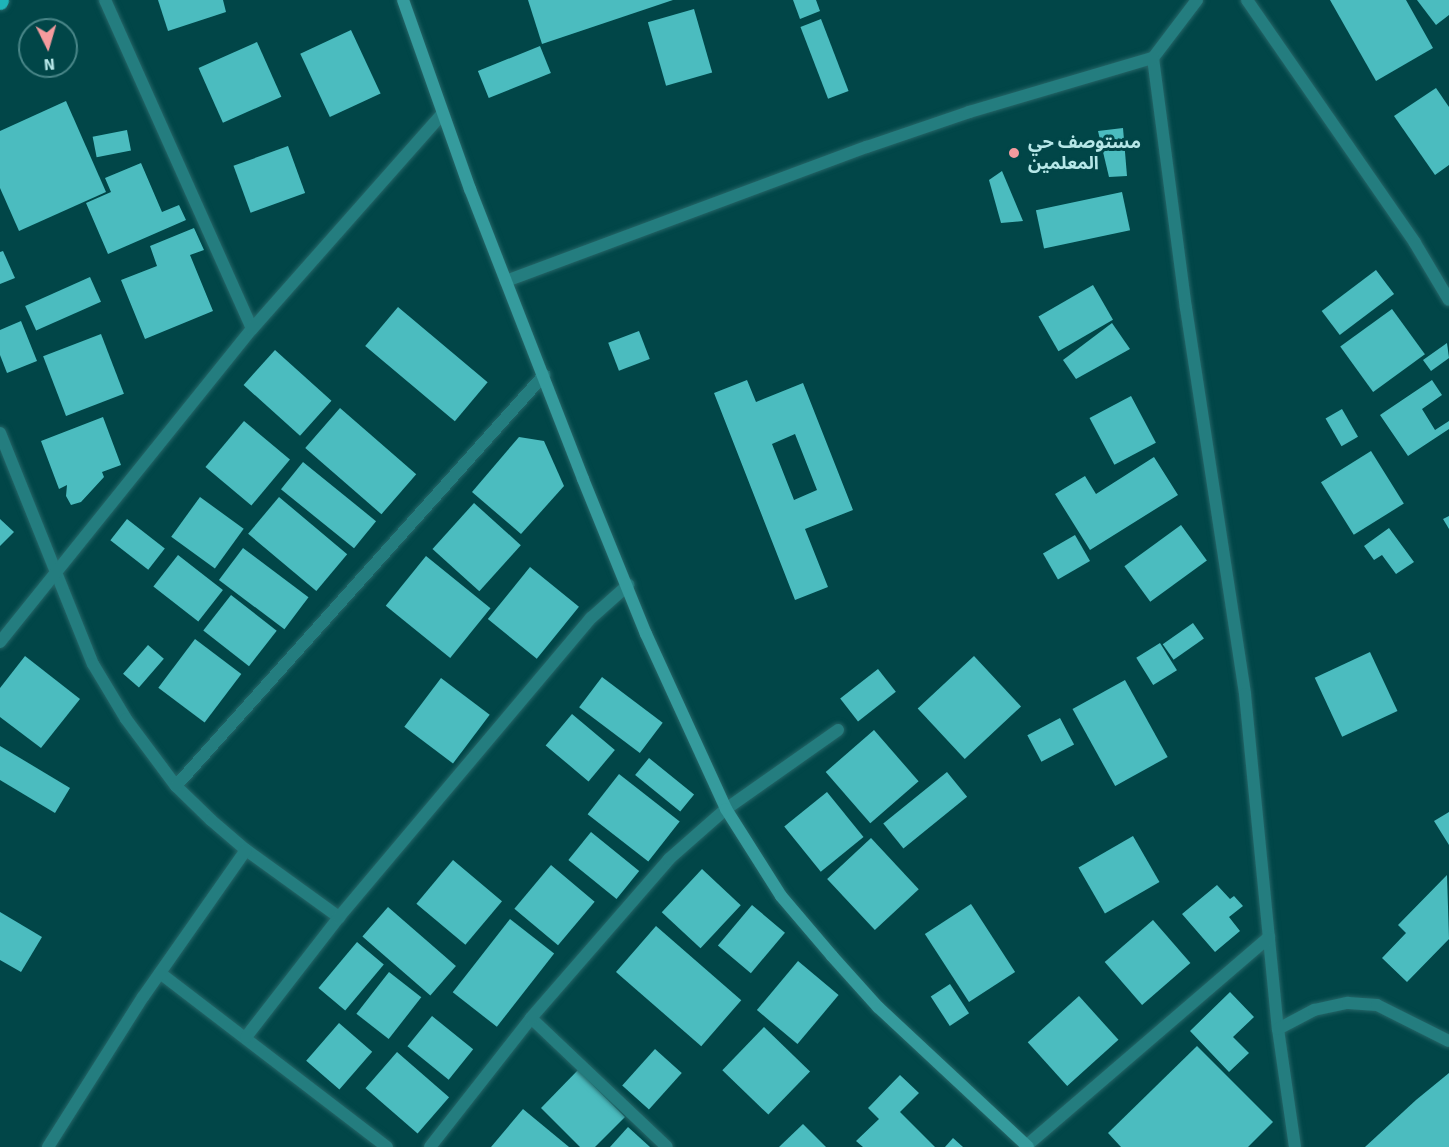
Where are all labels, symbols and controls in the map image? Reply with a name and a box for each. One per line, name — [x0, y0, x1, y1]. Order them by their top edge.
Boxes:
north arrow — [18, 18, 78, 78]
text: N — [43, 53, 56, 74]
place label: مستوصف حي المعلمين — [1028, 132, 1141, 174]
marker: مستوصف حي المعلمين — [1005, 144, 1023, 162]

